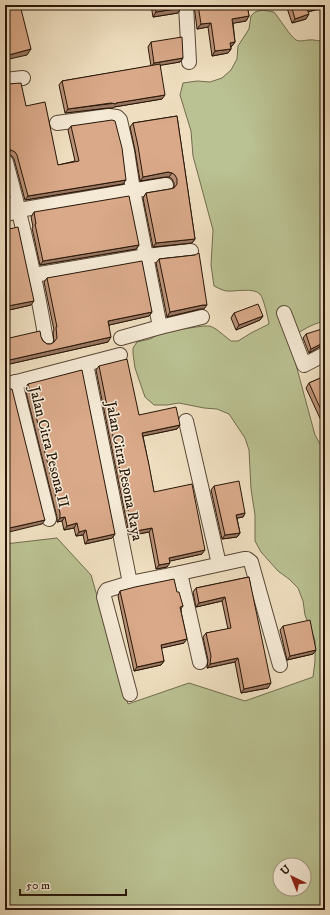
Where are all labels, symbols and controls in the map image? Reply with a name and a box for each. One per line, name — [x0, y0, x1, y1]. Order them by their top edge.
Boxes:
street label: Jalan Citra Pesona II — [24, 382, 73, 510]
street label: Jalan Citra Pesona Raya — [101, 398, 147, 543]
north arrow — [272, 857, 312, 897]
text: U — [278, 862, 294, 878]
scale bar — [20, 871, 126, 897]
text: 50 m — [26, 878, 50, 893]

